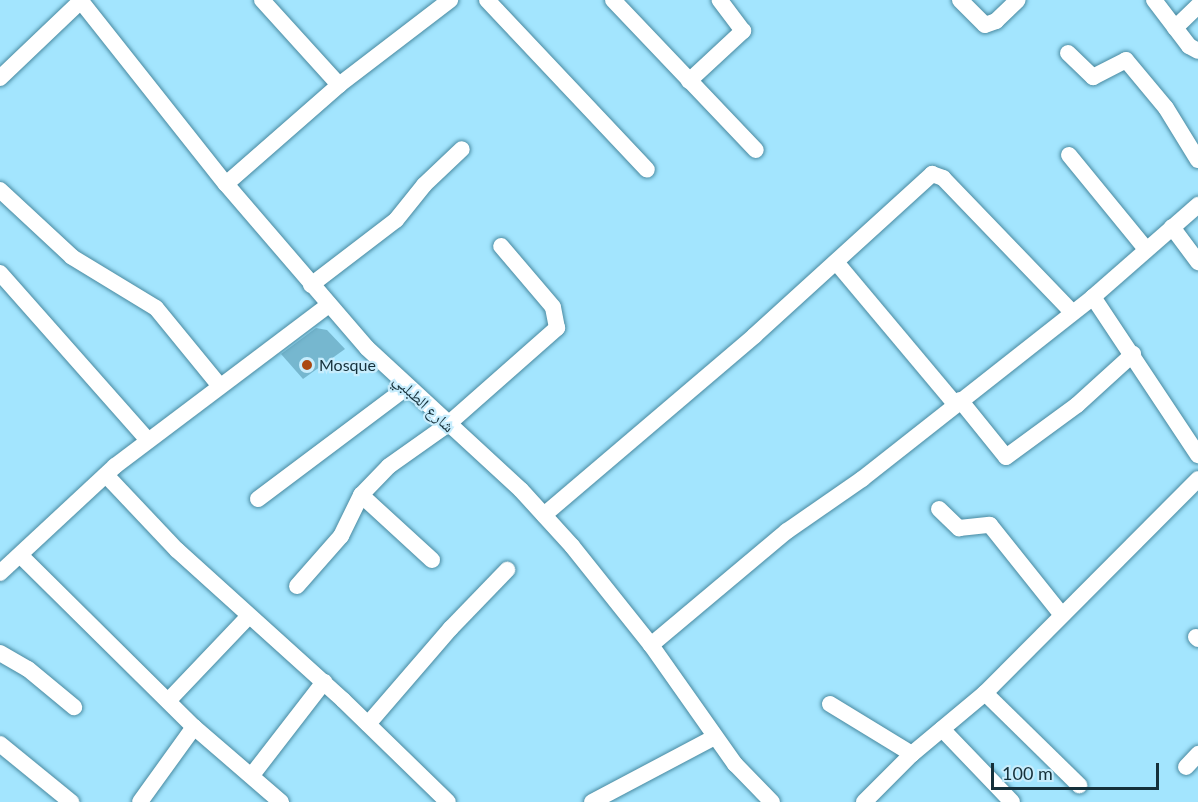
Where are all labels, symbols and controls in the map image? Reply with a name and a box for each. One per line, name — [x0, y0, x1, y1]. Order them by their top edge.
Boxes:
place label: Mosque — [319, 355, 376, 375]
marker: Mosque — [300, 358, 314, 372]
street label: شارع الطبلبي — [390, 370, 458, 436]
scale bar — [994, 751, 1162, 789]
text: 100 m — [1002, 762, 1053, 784]

